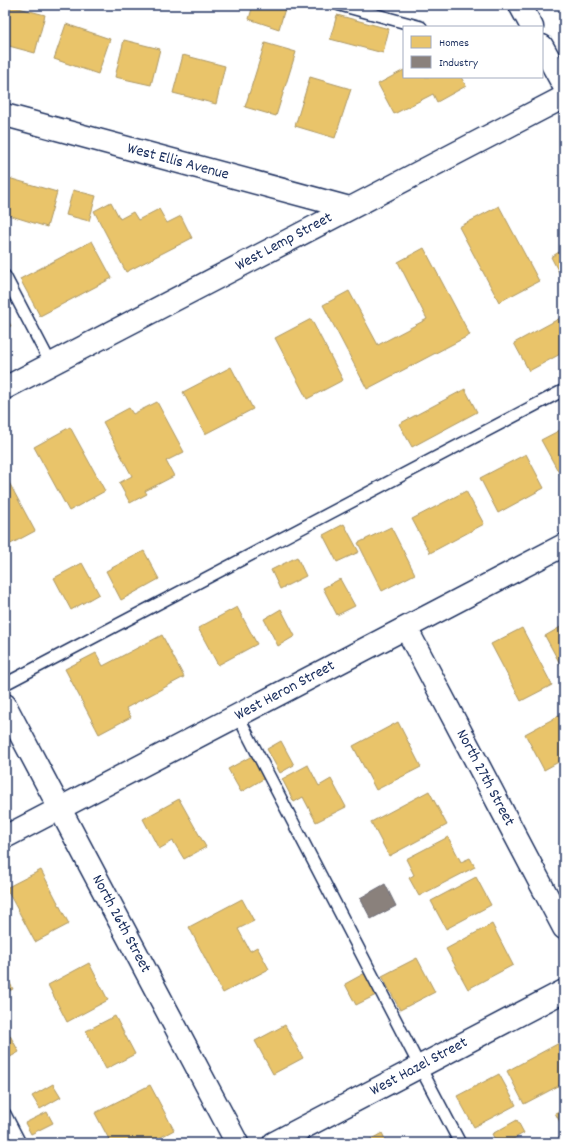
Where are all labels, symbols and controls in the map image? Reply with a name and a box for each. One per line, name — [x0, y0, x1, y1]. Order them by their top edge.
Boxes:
legend — [403, 26, 543, 78]
text: Homes — [439, 35, 469, 52]
text: Industry — [439, 55, 479, 72]
street label: West Ellis Avenue — [125, 137, 231, 187]
street label: West Lemp Street — [231, 207, 337, 277]
street label: West Heron Street — [231, 655, 339, 727]
street label: North 27th Street — [450, 725, 520, 831]
street label: North 26th Street — [85, 871, 157, 977]
street label: West Hazel Street — [366, 1032, 472, 1102]

